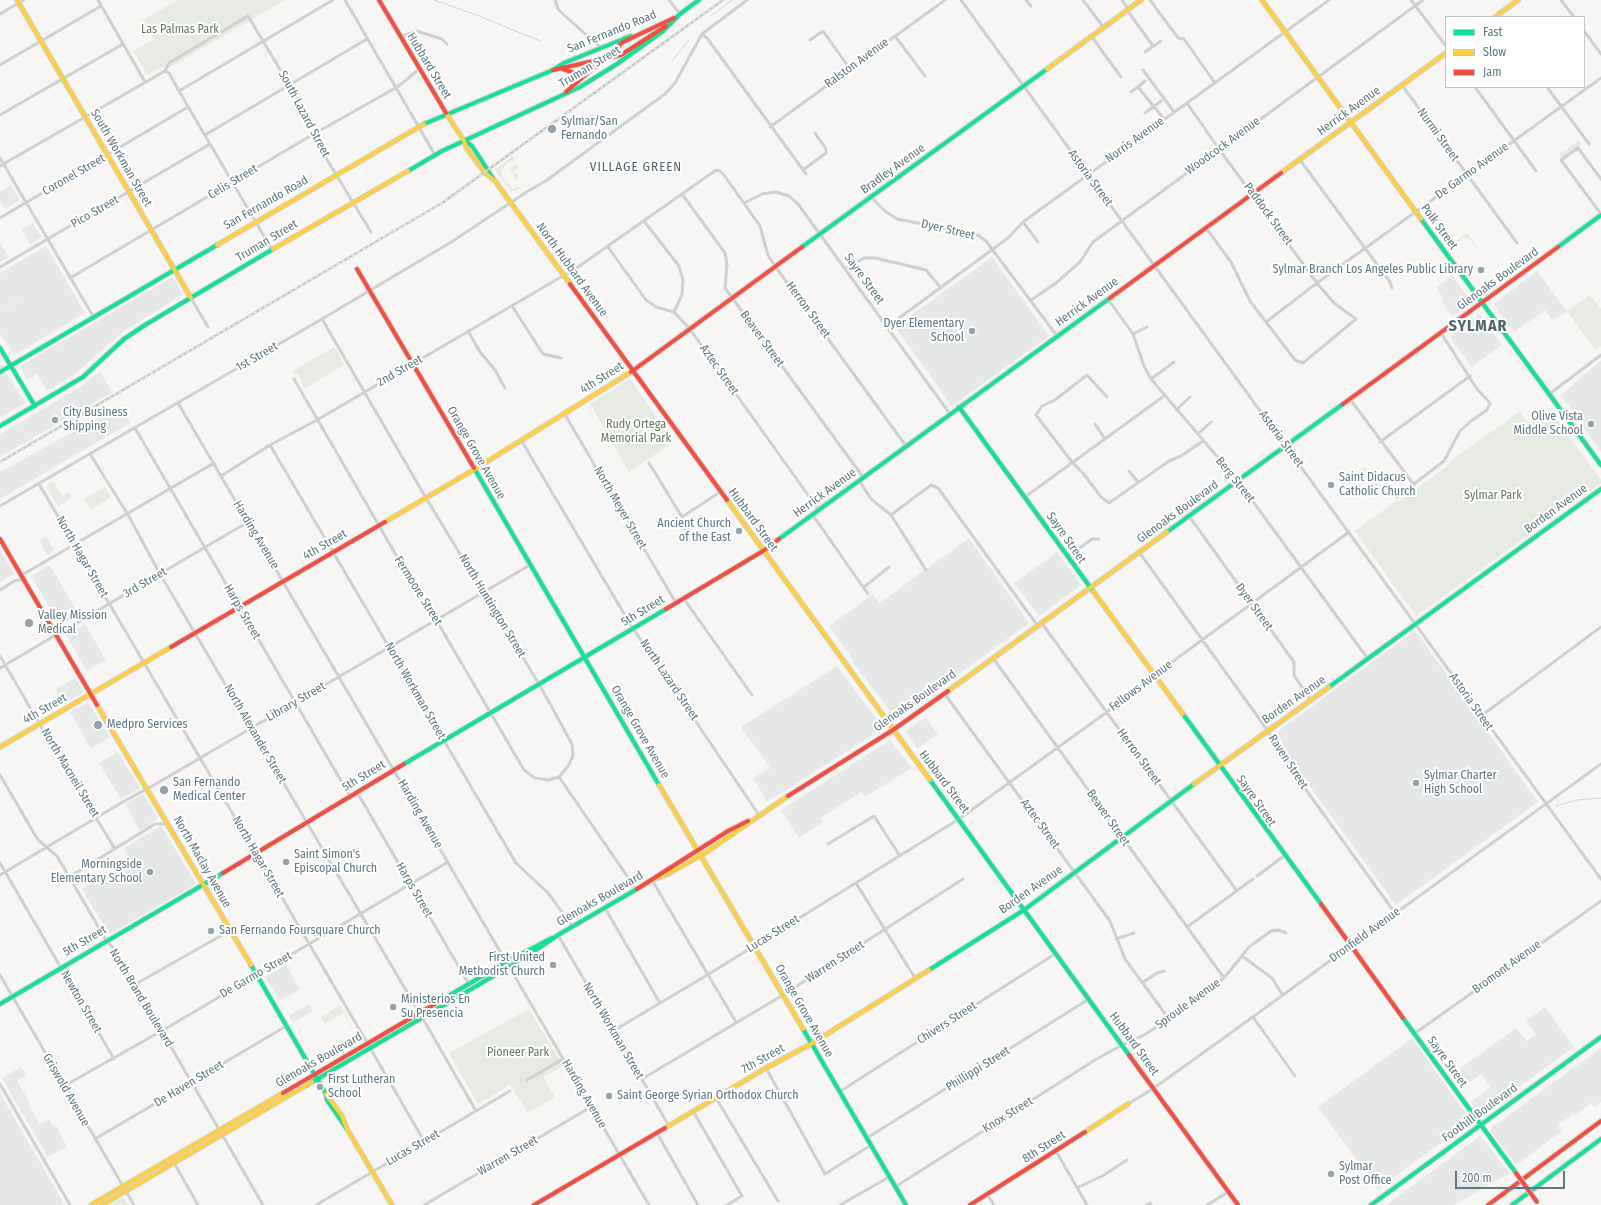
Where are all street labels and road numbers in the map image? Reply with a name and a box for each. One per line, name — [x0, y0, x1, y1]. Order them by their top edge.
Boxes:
street label: San Fernando Road — [565, 8, 659, 56]
street label: Hubbard Street — [404, 30, 454, 102]
street label: Ralston Avenue — [822, 35, 892, 91]
street label: Truman Street — [557, 43, 623, 91]
street label: South Lazard Street — [275, 68, 333, 160]
street label: Herrick Avenue — [1315, 83, 1383, 139]
street label: Nurmi Street — [1414, 106, 1462, 164]
street label: South Workman Street — [87, 107, 155, 209]
street label: Norris Avenue — [1103, 114, 1167, 166]
street label: Woodcock Avenue — [1183, 114, 1263, 178]
street label: De Garmo Avenue — [1433, 140, 1511, 202]
street label: Bradley Avenue — [858, 141, 928, 197]
street label: Astoria Street — [1065, 147, 1115, 209]
street label: Coronel Street — [40, 151, 108, 199]
street label: Celis Street — [206, 162, 260, 202]
street label: San Fernando Road — [221, 173, 311, 233]
street label: Paddock Street — [1240, 180, 1296, 248]
street label: Pico Street — [69, 193, 121, 231]
street label: Polk Street — [1418, 201, 1460, 253]
street label: Truman Street — [234, 217, 300, 265]
street label: Dyer Street — [920, 217, 976, 243]
street label: North Hubbard Avenue — [533, 220, 611, 320]
street label: Glenoaks Boulevard — [1454, 245, 1542, 313]
street label: Sayre Street — [841, 251, 887, 307]
street label: Herrick Avenue — [1053, 274, 1121, 330]
street label: Herron Street — [783, 279, 833, 341]
street label: Beaver Street — [737, 308, 787, 370]
street label: 1st Street — [233, 339, 281, 375]
street label: Aztec Street — [696, 342, 742, 398]
street label: 2nd Street — [375, 352, 425, 390]
street label: 4th Street — [578, 359, 626, 397]
street label: Orange Grove Avenue — [444, 404, 508, 502]
street label: Astoria Street — [1256, 408, 1306, 470]
street label: Berg Street — [1212, 454, 1258, 506]
street label: North Meyer Street — [591, 464, 649, 552]
street label: Herrick Avenue — [791, 465, 859, 521]
street label: Glenoaks Boulevard — [1134, 478, 1222, 546]
street label: Borden Avenue — [1522, 481, 1590, 537]
street label: Hubbard Street — [725, 486, 781, 554]
street label: Harding Avenue — [230, 498, 282, 572]
street label: Sayre Street — [1043, 510, 1089, 566]
street label: North Hagar Street — [53, 514, 111, 600]
street label: 4th Street — [300, 527, 350, 563]
street label: North Huntington Street — [455, 552, 529, 660]
street label: Fermoore Street — [391, 554, 445, 628]
street label: 3rd Street — [121, 565, 169, 601]
street label: Dyer Street — [1232, 581, 1276, 633]
street label: Harps Street — [220, 582, 264, 642]
street label: 5th Street — [619, 592, 667, 630]
street label: North Lazard Street — [636, 637, 702, 723]
street label: North Workman Street — [381, 640, 449, 742]
street label: Fellows Avenue — [1107, 658, 1175, 714]
street label: Glenoaks Boulevard — [871, 667, 959, 735]
street label: Astoria Street — [1446, 670, 1496, 734]
street label: Borden Avenue — [1259, 673, 1329, 727]
street label: Library Street — [264, 679, 328, 725]
street label: North Alexander Street — [221, 682, 289, 786]
street label: Orange Grove Avenue — [608, 683, 672, 781]
street label: 4th Street — [20, 691, 70, 727]
street label: North Macneil Street — [38, 726, 102, 820]
street label: Herron Street — [1114, 726, 1164, 788]
street label: Raven Street — [1265, 732, 1311, 792]
street label: Hubbard Street — [916, 748, 972, 816]
street label: 5th Street — [340, 757, 388, 795]
street label: Sayre Street — [1233, 773, 1279, 829]
street label: Harding Avenue — [394, 777, 446, 851]
street label: Beaver Street — [1083, 787, 1133, 849]
street label: Aztec Street — [1017, 796, 1063, 852]
street label: North Maclay Avenue — [170, 814, 234, 910]
street label: North Hagar Street — [229, 814, 287, 900]
street label: Harps Street — [392, 860, 436, 920]
street label: Borden Avenue — [996, 863, 1066, 917]
street label: Glenoaks Boulevard — [554, 868, 646, 930]
street label: Dronfield Avenue — [1327, 904, 1403, 966]
street label: Lucas Street — [744, 912, 802, 956]
street label: 5th Street — [61, 923, 109, 959]
street label: Bromont Avenue — [1470, 937, 1544, 997]
street label: Warren Street — [803, 938, 867, 986]
street label: North Brand Boulevard — [106, 946, 176, 1050]
street label: De Garmo Street — [218, 949, 294, 1001]
street label: Orange Grove Avenue — [772, 962, 836, 1060]
street label: Newton Street — [57, 968, 105, 1036]
street label: Sproule Avenue — [1153, 976, 1223, 1032]
street label: North Workman Street — [579, 980, 647, 1082]
street label: Chivers Street — [915, 998, 979, 1048]
street label: Hubbard Street — [1106, 1010, 1162, 1078]
street label: Glenoaks Boulevard — [273, 1029, 365, 1091]
street label: Sayre Street — [1424, 1034, 1470, 1090]
street label: 7th Street — [739, 1041, 787, 1077]
street label: Phillippi Street — [943, 1044, 1013, 1094]
street label: Griswold Avenue — [39, 1051, 93, 1129]
street label: Harding Avenue — [558, 1057, 610, 1131]
street label: De Haven Street — [152, 1058, 226, 1110]
street label: Foothill Boulevard — [1440, 1081, 1520, 1145]
street label: Knox Street — [980, 1094, 1036, 1136]
street label: Lucas Street — [384, 1127, 442, 1169]
street label: 8th Street — [1020, 1128, 1068, 1166]
street label: Warren Street — [475, 1133, 541, 1179]

